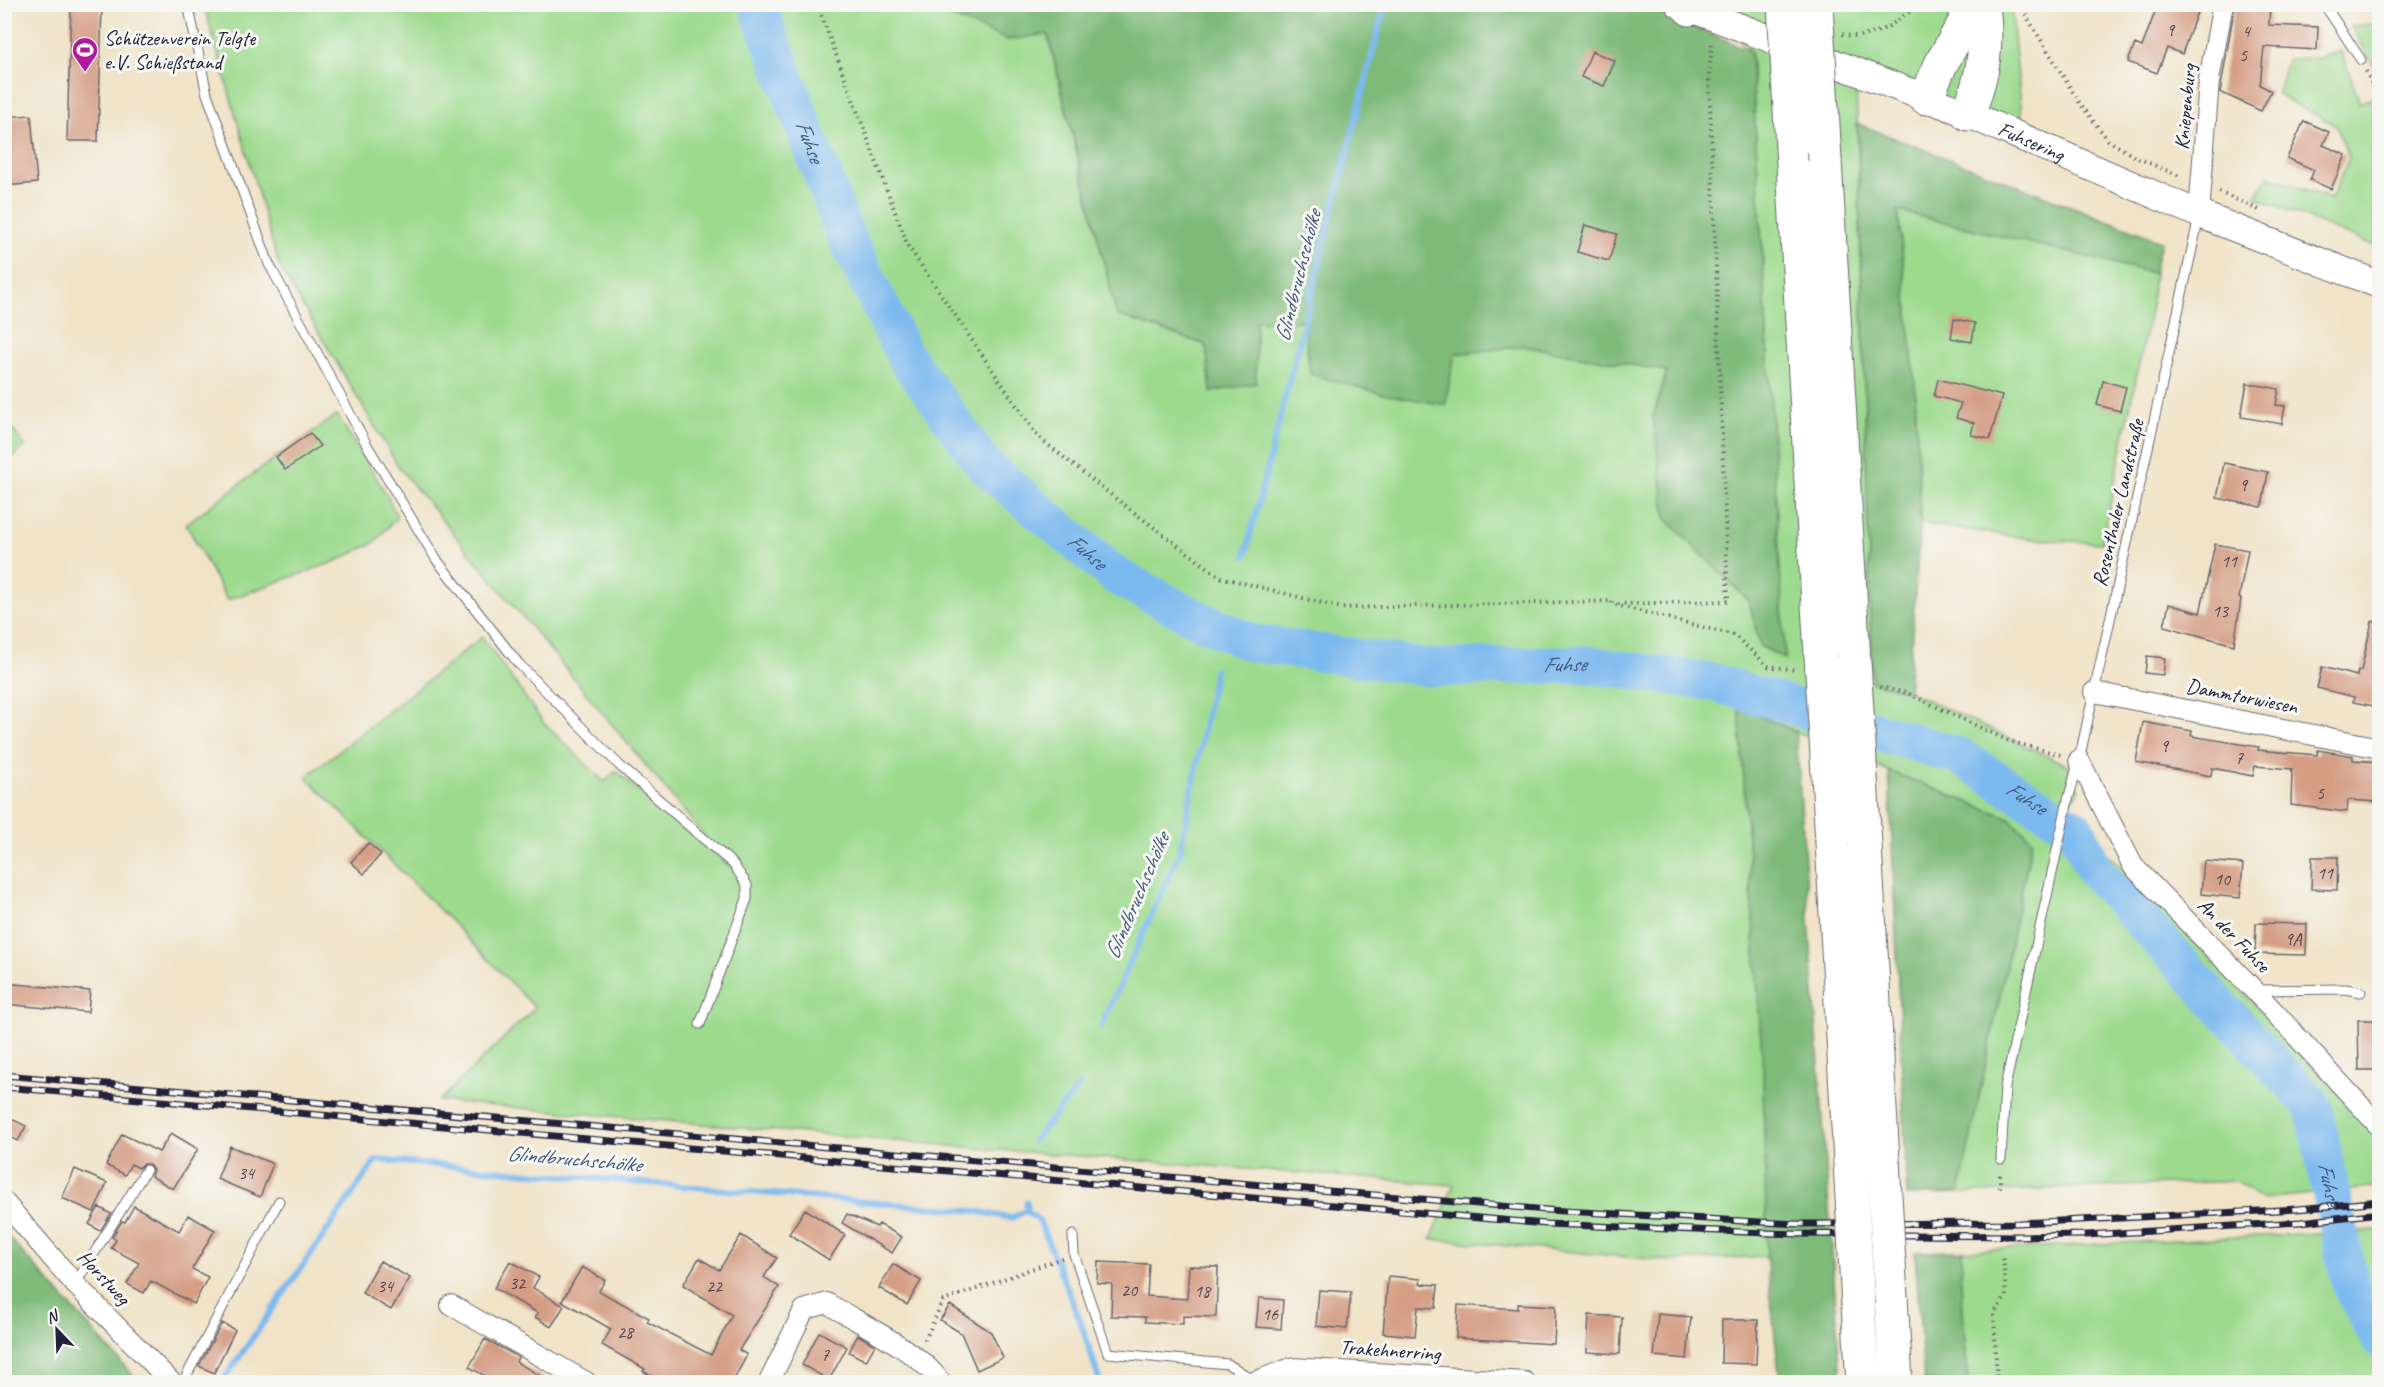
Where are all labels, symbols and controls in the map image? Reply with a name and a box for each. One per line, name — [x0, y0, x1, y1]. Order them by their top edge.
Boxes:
house number: 9 — [2166, 19, 2176, 41]
house number: 4 — [2242, 20, 2252, 42]
place label: Schützenverein Telgte e.V. Schießstand — [104, 25, 256, 75]
sports icon: Schützenverein Telgte e.V. Schießstand — [70, 35, 100, 73]
house number: 5 — [2239, 44, 2248, 66]
street label: Kniepenburg — [2168, 62, 2202, 151]
water label: Fuhse — [789, 116, 832, 170]
street label: Fuhsering — [1994, 116, 2069, 168]
water label: Glindbruchschölke — [1268, 204, 1329, 344]
street label: Rosenthaler Landstraße — [2086, 415, 2150, 589]
house number: 9 — [2239, 474, 2249, 496]
water label: Fuhse — [1061, 527, 1115, 578]
house number: 11 — [2221, 550, 2238, 572]
house number: 13 — [2212, 600, 2230, 622]
water label: Fuhse — [1542, 650, 1590, 679]
street label: Dammtorwiesen — [2184, 672, 2300, 720]
house number: 9 — [2160, 735, 2170, 757]
house number: 7 — [2235, 747, 2244, 769]
water label: Fuhse — [2000, 775, 2055, 823]
house number: 5 — [2316, 782, 2325, 804]
water label: Glindbruchschölke — [1098, 825, 1178, 963]
house number: 11 — [2317, 862, 2334, 884]
house number: 10 — [2214, 868, 2232, 890]
street label: An der Fuhse — [2192, 892, 2277, 979]
house number: 9A — [2284, 928, 2303, 950]
water label: Glindbruchschölke — [506, 1139, 646, 1179]
water label: Fuhse — [2311, 1160, 2348, 1211]
house number: 34 — [238, 1162, 256, 1184]
street label: Horstweg — [72, 1244, 137, 1311]
house number: 32 — [509, 1272, 527, 1294]
house number: 34 — [377, 1275, 395, 1297]
house number: 22 — [706, 1275, 724, 1297]
house number: 20 — [1121, 1279, 1139, 1301]
house number: 18 — [1194, 1280, 1212, 1302]
north arrow — [27, 1300, 87, 1360]
house number: 16 — [1262, 1303, 1279, 1325]
text: N — [43, 1305, 63, 1328]
house number: 28 — [617, 1321, 635, 1343]
street label: Trakehnerring — [1339, 1334, 1443, 1367]
house number: 7 — [821, 1344, 830, 1366]

